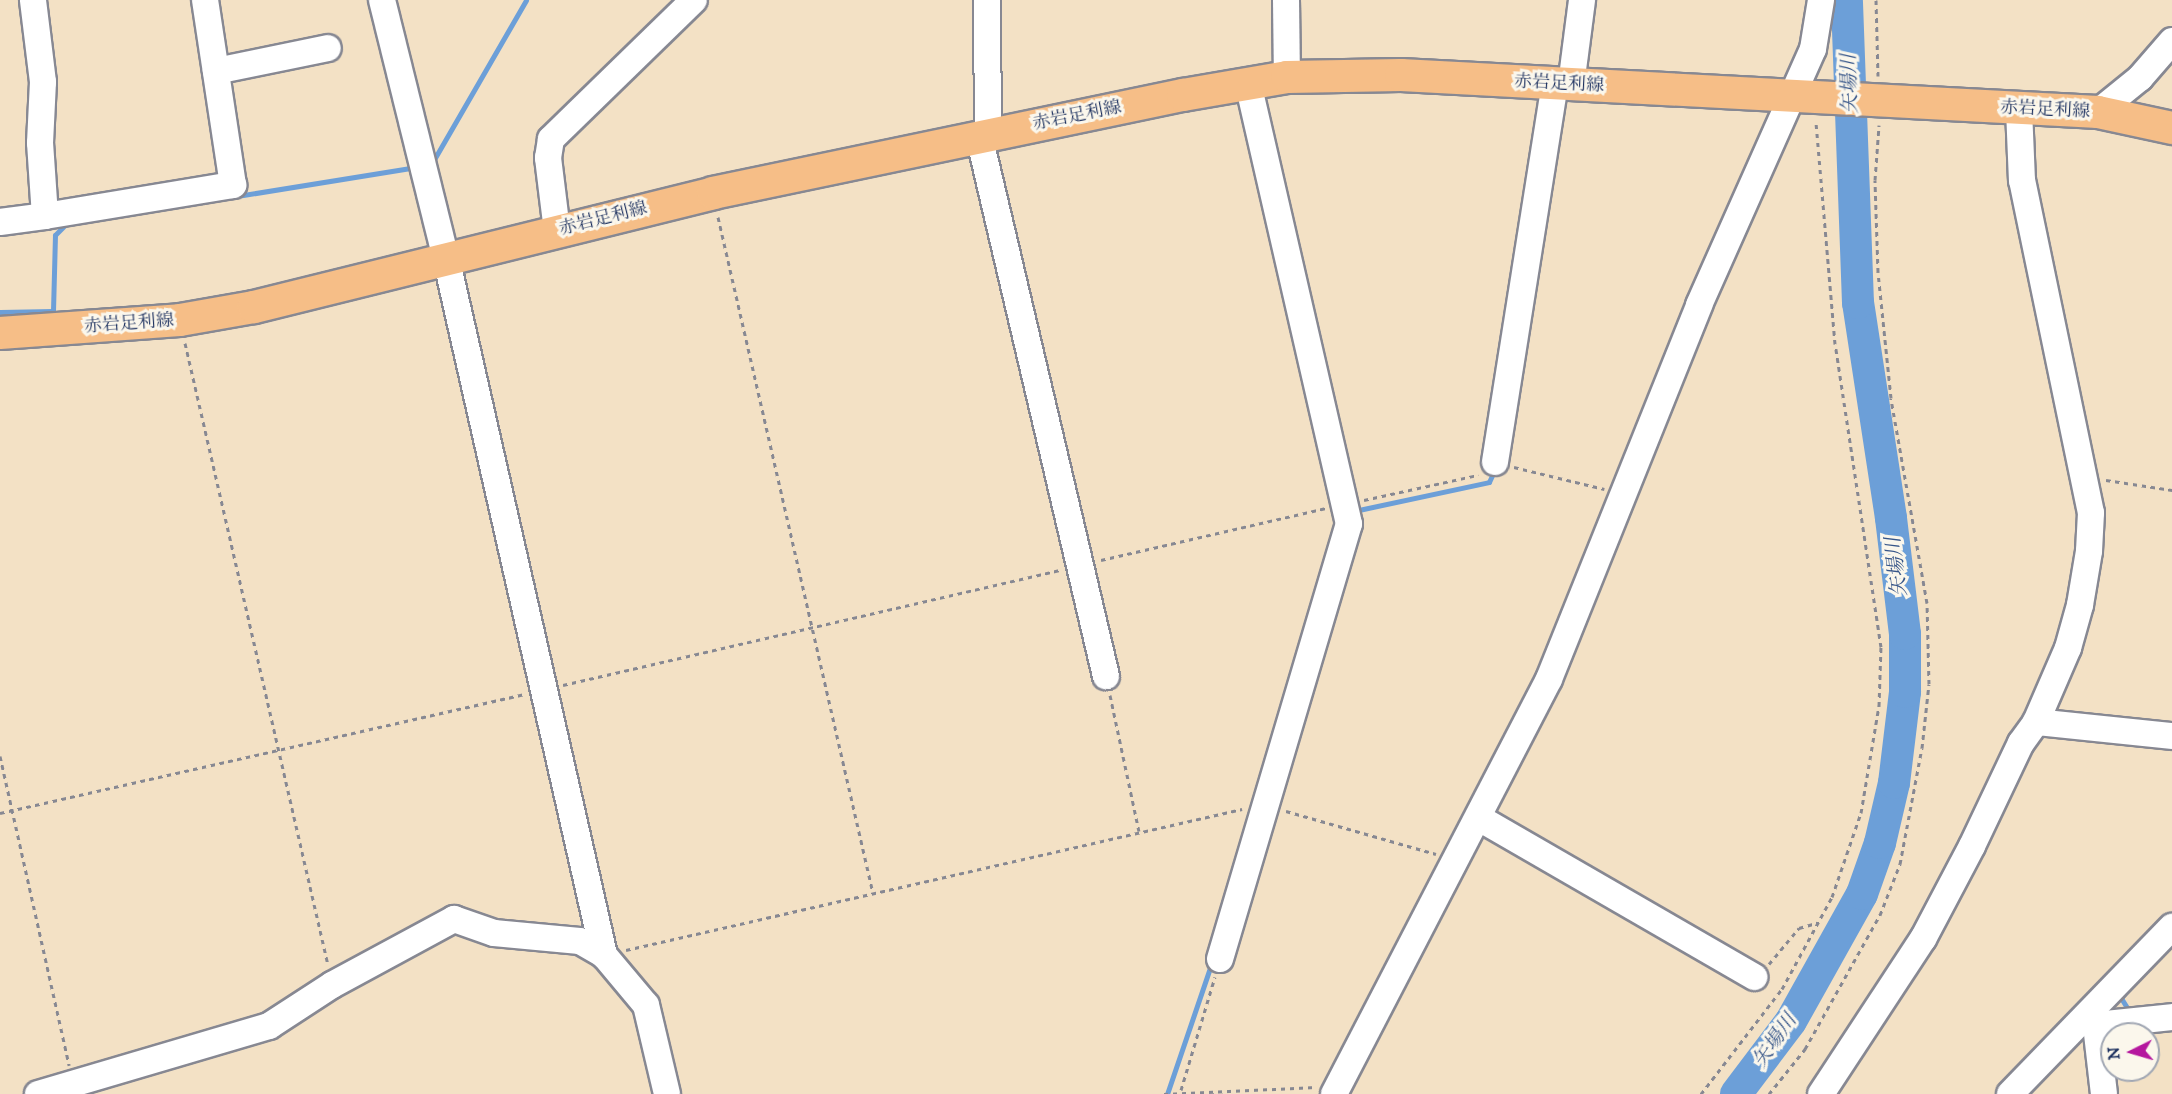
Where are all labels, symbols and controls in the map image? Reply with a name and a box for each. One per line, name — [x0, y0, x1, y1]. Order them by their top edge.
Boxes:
water label: 矢場川 — [1837, 54, 1863, 114]
street label: 赤岩足利線 — [1513, 71, 1605, 97]
street label: 赤岩足利線 — [1031, 97, 1123, 135]
street label: 赤岩足利線 — [1999, 97, 2091, 123]
street label: 赤岩足利線 — [557, 198, 649, 240]
street label: 赤岩足利線 — [83, 310, 175, 338]
water label: 矢場川 — [1881, 536, 1913, 598]
water label: 矢場川 — [1748, 1010, 1802, 1072]
north arrow — [2100, 1022, 2160, 1082]
text: N — [2104, 1046, 2125, 1061]

